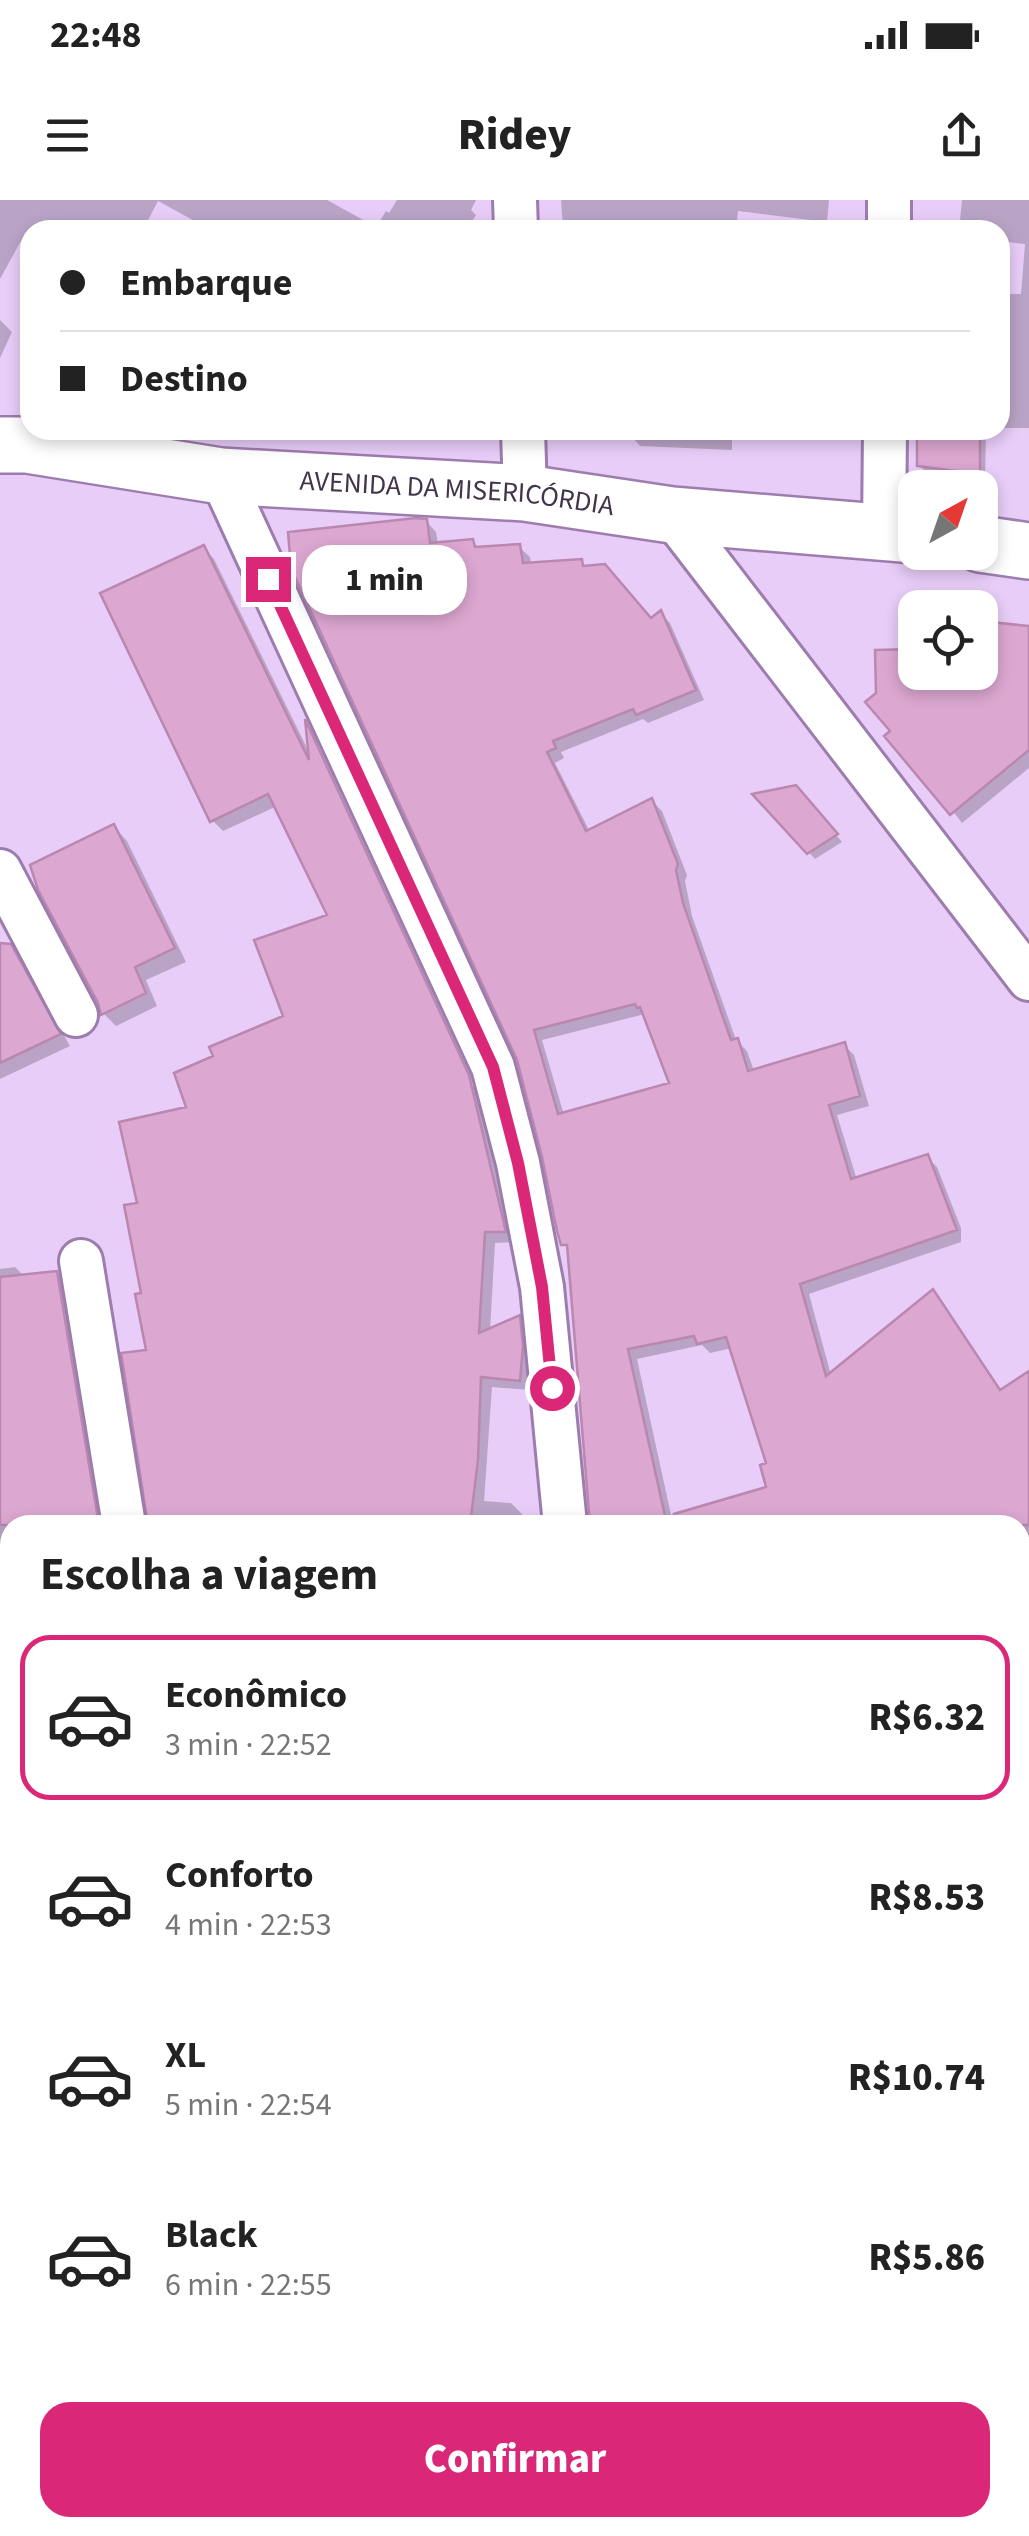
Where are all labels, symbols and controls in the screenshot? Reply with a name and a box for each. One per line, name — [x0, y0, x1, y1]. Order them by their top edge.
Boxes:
text: 22:48 — [50, 8, 142, 62]
text: Ridey — [458, 103, 571, 167]
icon: menu — [40, 108, 95, 163]
icon: share — [934, 108, 989, 163]
text: Embarque — [120, 256, 293, 310]
text: Destino — [120, 352, 248, 406]
street label: AVENIDA DA MISERICÓRDIA — [299, 460, 618, 526]
north arrow — [898, 470, 998, 570]
map controls — [898, 470, 998, 690]
callout: 1 min — [303, 544, 468, 614]
route end — [246, 557, 291, 602]
text: 1 min — [345, 557, 424, 603]
button: locate — [898, 590, 998, 690]
route start — [530, 1366, 575, 1411]
text: Escolha a viagem — [40, 1543, 378, 1607]
text: Econômico — [165, 1668, 347, 1722]
icon: car — [45, 1673, 135, 1763]
text: R$6.32 — [868, 1691, 985, 1745]
text: 3 min · 22:52 — [165, 1722, 332, 1768]
text: Conforto — [165, 1848, 314, 1902]
icon: car — [45, 1853, 135, 1943]
text: R$8.53 — [868, 1871, 985, 1925]
text: 4 min · 22:53 — [165, 1902, 332, 1948]
text: XL — [165, 2028, 206, 2082]
icon: car — [45, 2033, 135, 2123]
text: R$10.74 — [848, 2051, 985, 2105]
text: 5 min · 22:54 — [165, 2082, 332, 2128]
text: Black — [165, 2208, 258, 2262]
icon: car — [45, 2213, 135, 2303]
text: R$5.86 — [868, 2231, 985, 2285]
text: 6 min · 22:55 — [165, 2262, 332, 2308]
button: Confirmar — [40, 2402, 990, 2517]

